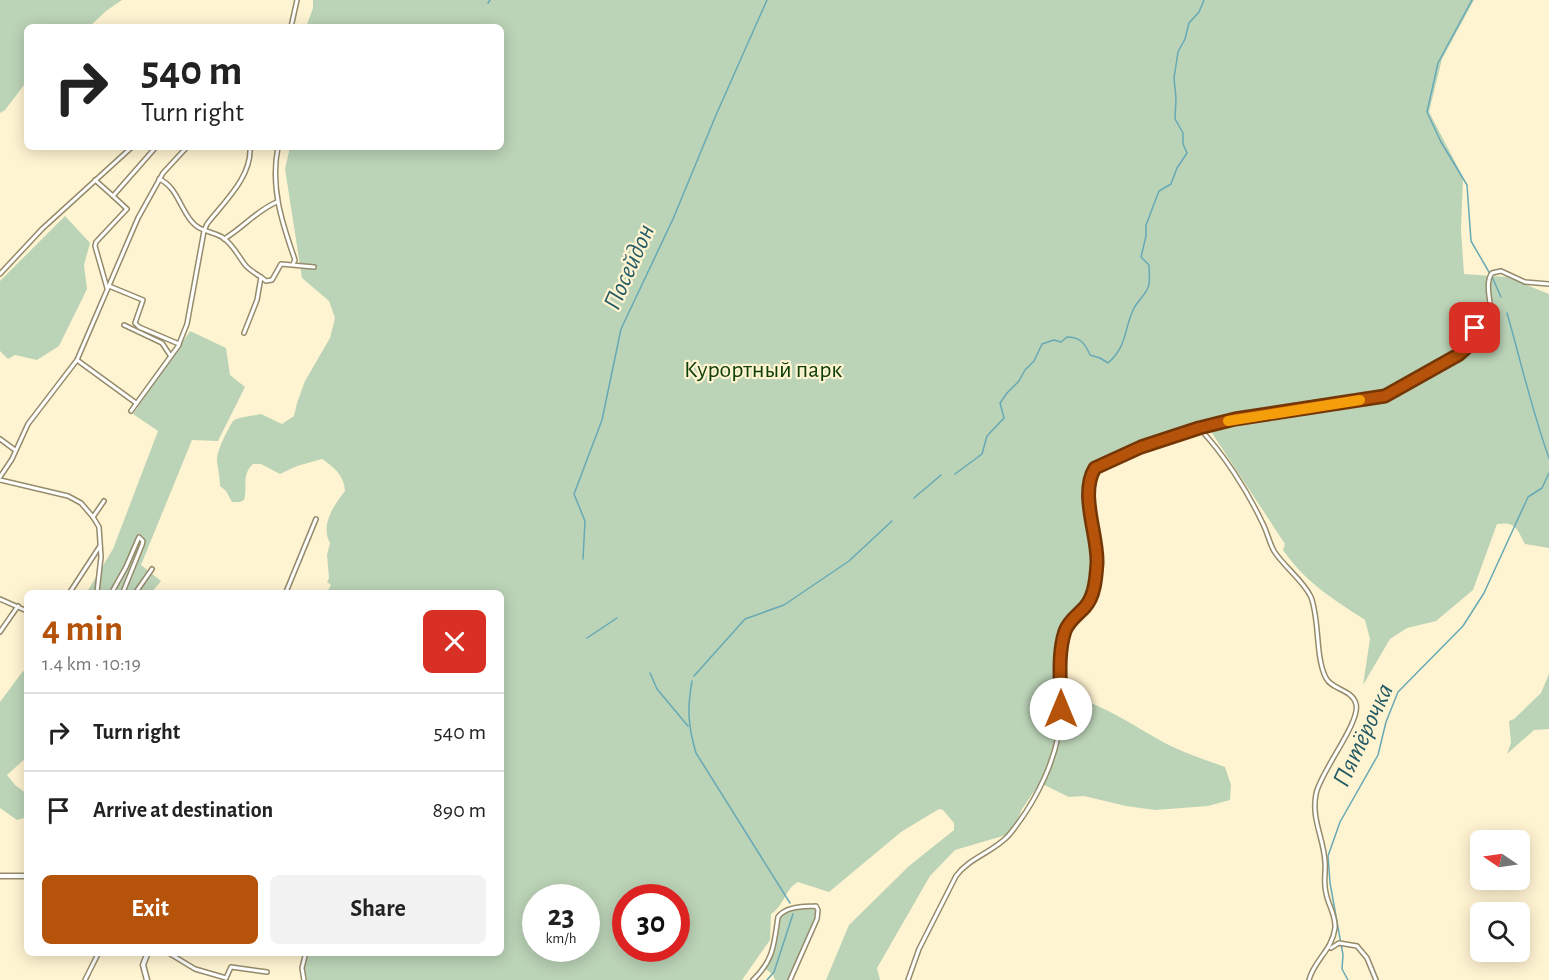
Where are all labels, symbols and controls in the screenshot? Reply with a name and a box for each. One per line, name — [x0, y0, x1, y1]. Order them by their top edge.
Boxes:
icon: right — [42, 48, 120, 126]
text: 540 m — [141, 50, 242, 92]
text: Turn right — [141, 99, 244, 126]
water label: Посейдон — [599, 220, 659, 314]
pin — [1449, 302, 1500, 353]
icon: arrive — [1458, 311, 1491, 344]
park label: Курортный парк — [684, 358, 842, 382]
button: close — [423, 610, 486, 673]
text: 4 min — [42, 611, 123, 647]
text: 1.4 km · 10:19 — [42, 654, 141, 674]
position arrow — [1029, 677, 1093, 741]
water label: Пятёрочка — [1328, 679, 1398, 791]
icon: right — [42, 716, 75, 749]
text: Turn right — [93, 721, 180, 743]
text: 540 m — [433, 721, 486, 743]
icon: arrive — [42, 794, 75, 827]
text: Arrive at destination — [93, 799, 273, 821]
text: 890 m — [432, 799, 486, 821]
north arrow — [1470, 830, 1530, 890]
map controls — [1470, 830, 1530, 962]
button: Exit — [42, 875, 258, 944]
button: Share — [270, 875, 486, 944]
speed limit sign: 30 — [612, 884, 690, 962]
text: 23 — [547, 901, 575, 931]
button: search — [1470, 902, 1530, 962]
text: km/h — [546, 931, 576, 946]

